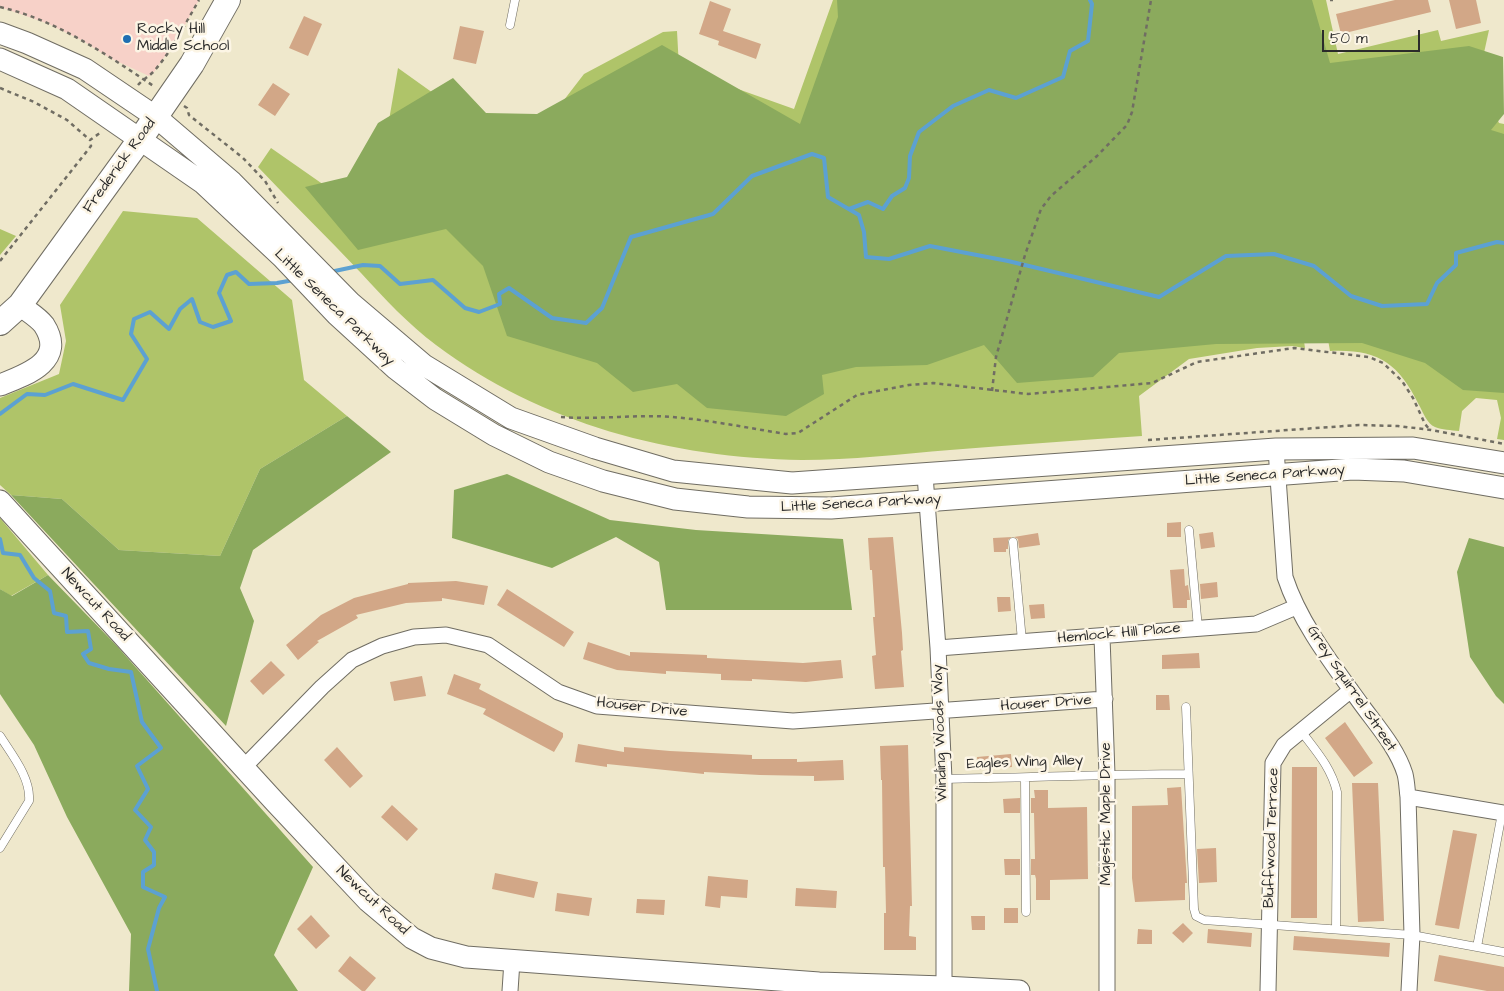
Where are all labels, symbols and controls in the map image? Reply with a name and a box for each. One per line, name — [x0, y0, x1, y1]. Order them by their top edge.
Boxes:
scale bar — [1324, 20, 1422, 52]
place label: Rocky Hill Middle School — [137, 21, 229, 56]
text: 50 m — [1330, 28, 1368, 49]
marker: Rocky Hill Middle School — [121, 33, 133, 45]
street label: Frederick Road — [80, 115, 160, 217]
street label: Little Seneca Parkway — [270, 246, 398, 370]
street label: Little Seneca Parkway — [1184, 461, 1346, 491]
street label: Little Seneca Parkway — [780, 491, 942, 517]
street label: Newcut Road — [57, 565, 133, 645]
street label: Hemlock Hill Place — [1057, 620, 1181, 648]
street label: Grey Squirrel Street — [1302, 623, 1400, 755]
street label: Winding Woods Way — [930, 664, 952, 802]
street label: Houser Drive — [1000, 692, 1092, 716]
street label: Houser Drive — [596, 694, 688, 722]
street label: Majestic Maple Drive — [1098, 742, 1116, 886]
street label: Eagles Wing Alley — [966, 752, 1084, 774]
street label: Bluffwood Terrace — [1261, 768, 1283, 908]
street label: Newcut Road — [332, 863, 412, 939]

